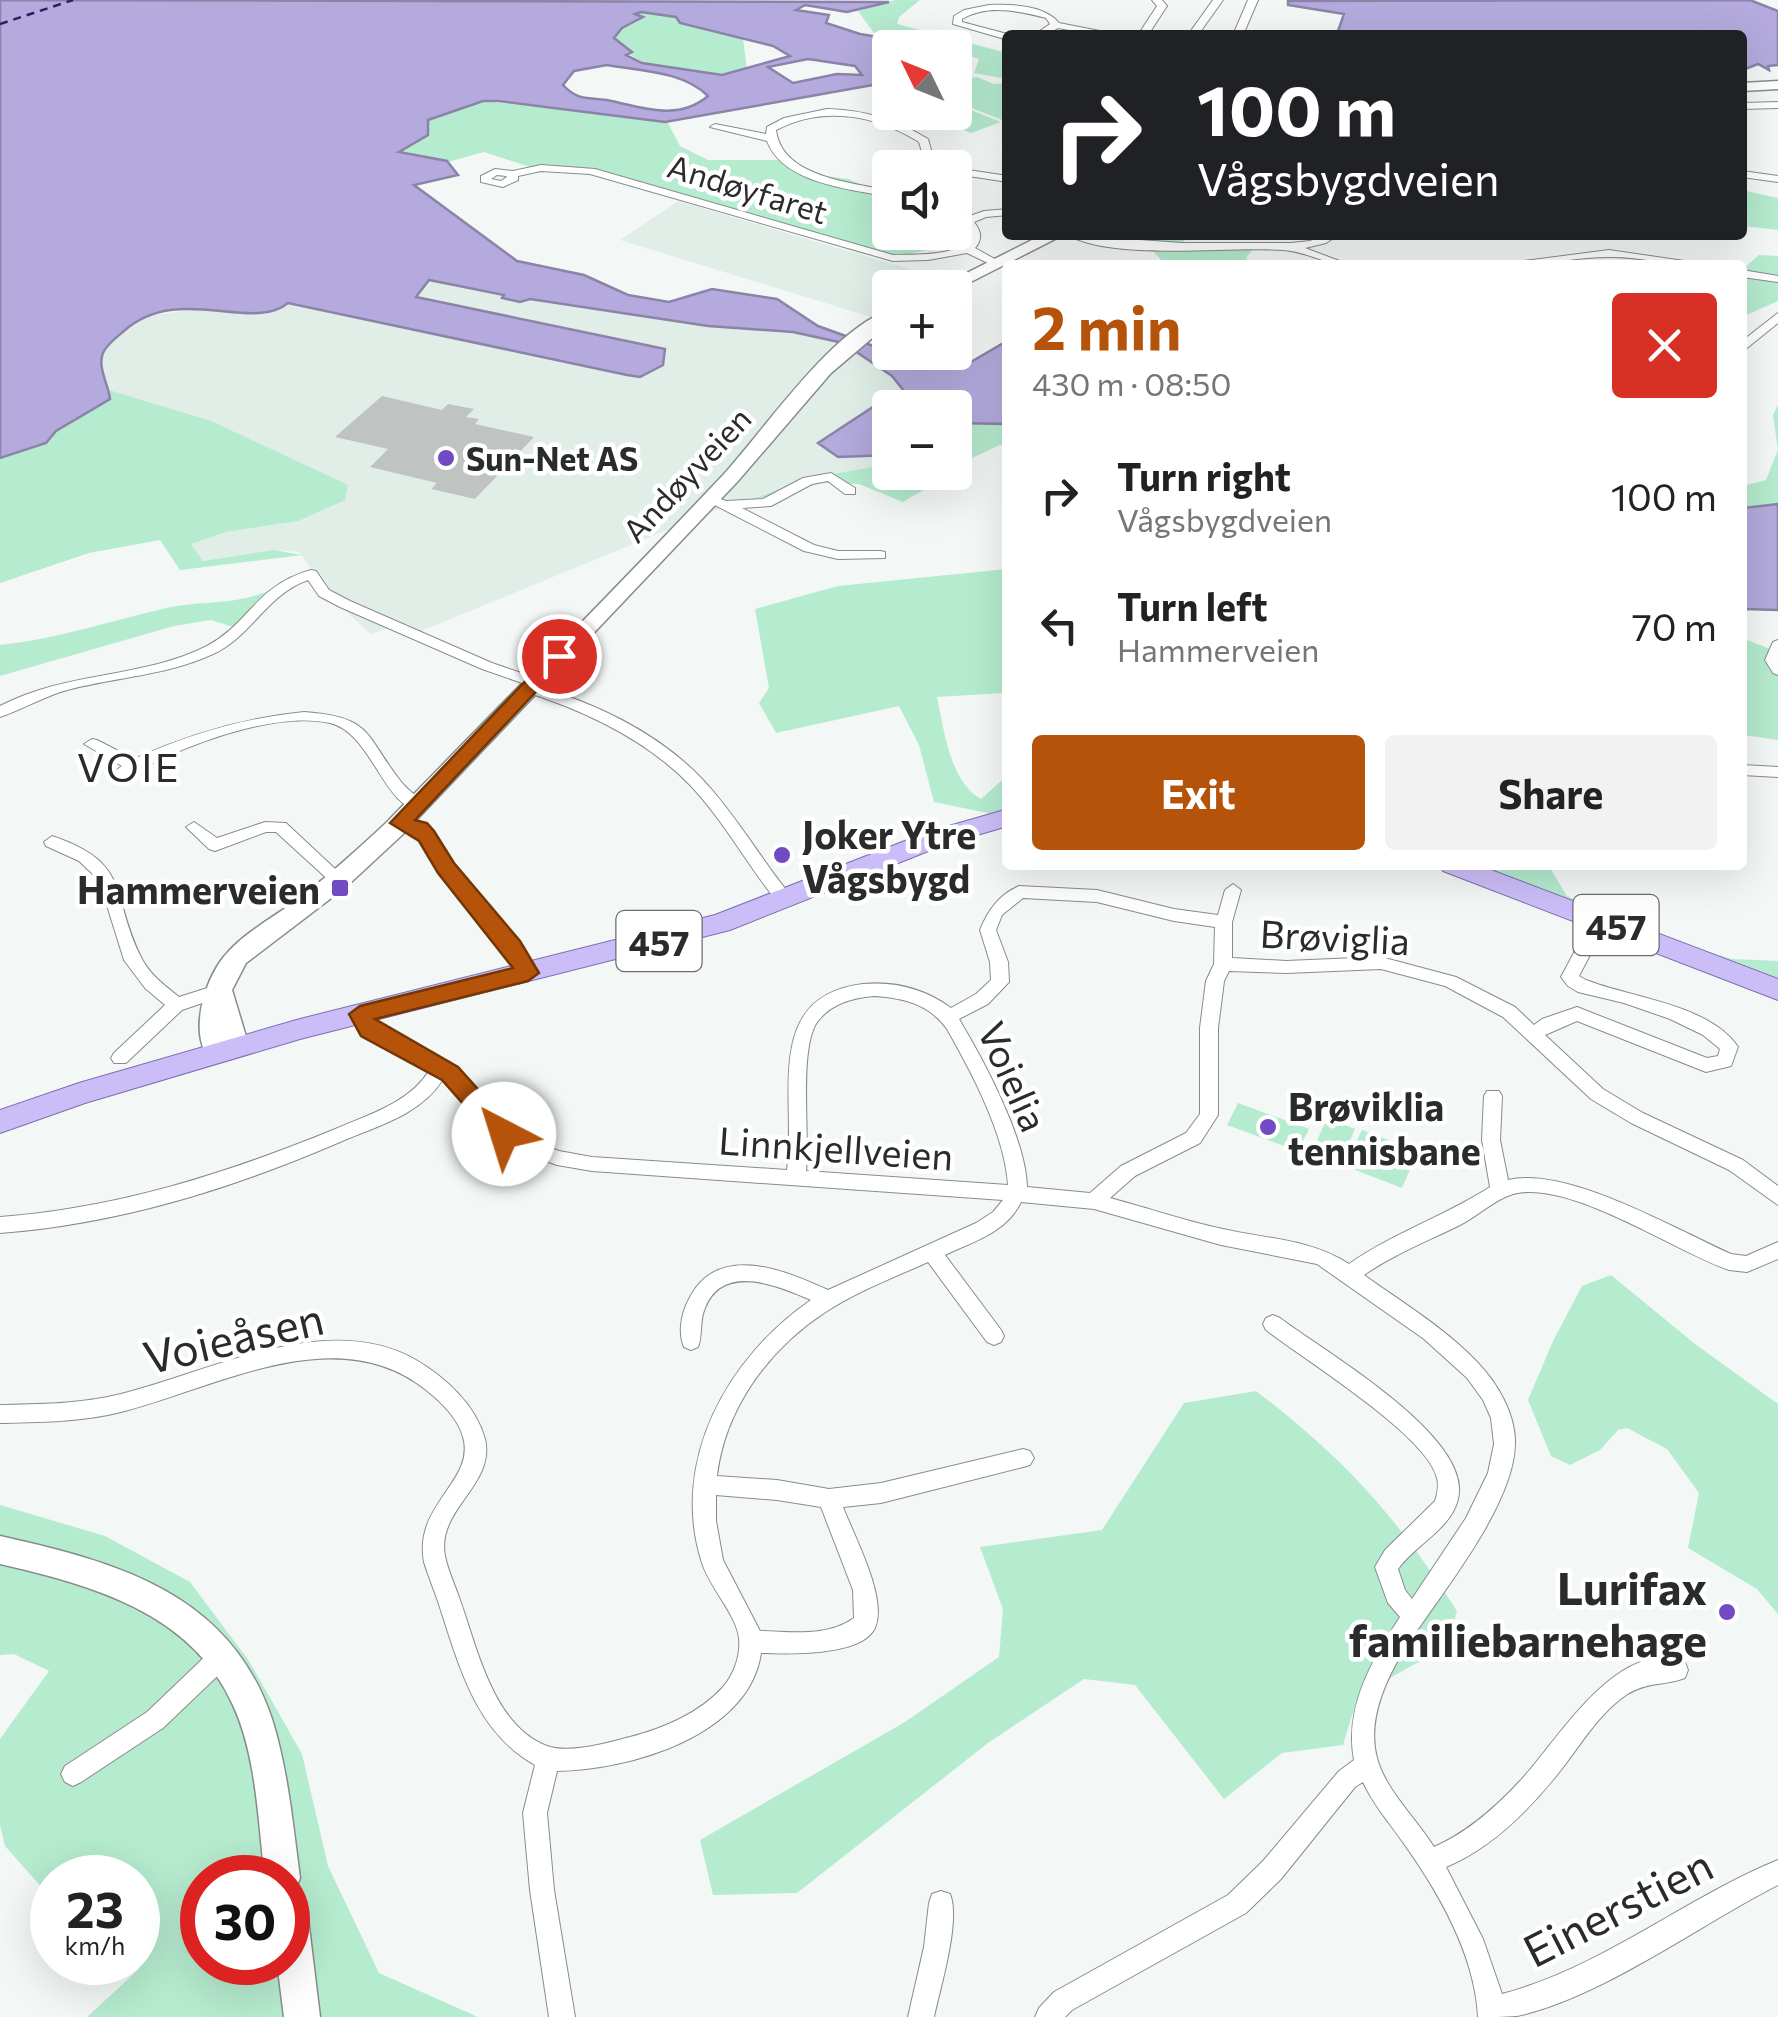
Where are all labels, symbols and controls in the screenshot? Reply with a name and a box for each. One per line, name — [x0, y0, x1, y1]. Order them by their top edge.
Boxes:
north arrow — [872, 30, 972, 130]
map controls — [872, 30, 972, 490]
text: 100 m — [1197, 65, 1396, 150]
icon: right — [1032, 70, 1162, 200]
street label: Andøyfaret — [663, 145, 833, 231]
button: sound — [872, 150, 972, 250]
text: Vågsbygdveien — [1197, 150, 1500, 205]
button: + — [872, 270, 972, 370]
text: 2 min — [1032, 289, 1181, 362]
button: close — [1612, 293, 1717, 398]
text: 430 m · 08:50 — [1032, 363, 1231, 403]
button: − — [872, 390, 972, 490]
street label: Andøyveien — [613, 398, 759, 550]
place label: Sun-Net AS — [466, 438, 638, 478]
marker: Sun-Net AS — [435, 447, 457, 469]
text: Turn right — [1117, 452, 1291, 499]
icon: right — [1032, 468, 1087, 523]
text: 100 m — [1611, 472, 1717, 519]
text: Vågsbygdveien — [1117, 499, 1332, 539]
text: Turn left — [1117, 582, 1268, 629]
icon: left — [1032, 598, 1087, 653]
text: 70 m — [1632, 602, 1717, 649]
pin — [517, 614, 602, 699]
icon: arrive — [532, 629, 587, 684]
text: Hammerveien — [1117, 629, 1319, 669]
button: Exit — [1032, 735, 1365, 850]
button: Share — [1385, 735, 1717, 850]
district label: VOIE — [77, 741, 181, 790]
place label: Joker Ytre Vågsbygd — [802, 810, 976, 901]
marker: Joker Ytre Vågsbygd — [771, 844, 793, 866]
place label: Hammerveien — [77, 865, 320, 912]
marker: Hammerveien — [329, 877, 351, 899]
road number: 457 — [1574, 895, 1658, 955]
street label: Brøviglia — [1259, 909, 1411, 963]
road number: 457 — [616, 911, 702, 971]
street label: Voielia — [969, 1014, 1059, 1138]
position arrow — [452, 1082, 556, 1186]
place label: Brøviklia tennisbane — [1288, 1082, 1481, 1173]
street label: Linnkjellveien — [717, 1115, 955, 1179]
marker: Brøviklia tennisbane — [1257, 1116, 1279, 1138]
street label: Voieåsen — [138, 1289, 328, 1383]
place label: Lurifax familiebarnehage — [1349, 1559, 1707, 1666]
marker: Lurifax familiebarnehage — [1716, 1601, 1738, 1623]
street label: Einerstien — [1513, 1835, 1721, 1977]
speed limit sign: 30 — [180, 1855, 310, 1985]
text: 23 — [66, 1877, 124, 1938]
text: km/h — [65, 1930, 125, 1960]

